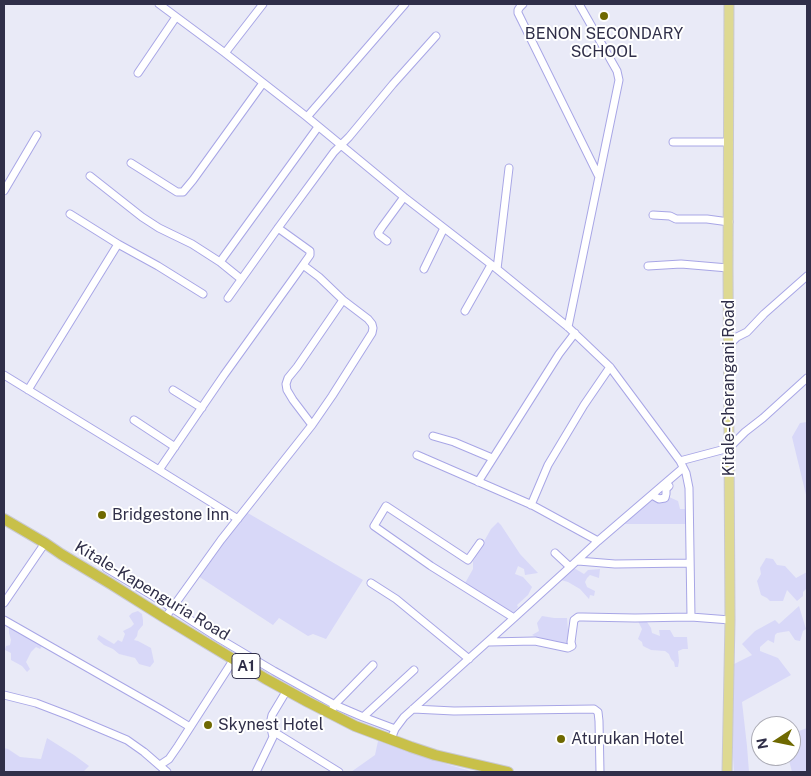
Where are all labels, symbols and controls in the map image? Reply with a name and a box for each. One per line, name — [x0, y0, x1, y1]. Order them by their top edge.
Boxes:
marker: BENON SECONDARY SCHOOL — [598, 10, 610, 22]
place label: BENON SECONDARY SCHOOL — [525, 24, 683, 62]
street label: Kitale-Cherangani Road — [719, 300, 739, 476]
place label: Bridgestone Inn — [112, 505, 229, 525]
marker: Bridgestone Inn — [96, 509, 108, 521]
street label: Kitale-Kapenguria Road — [71, 537, 233, 645]
road number: A1 — [232, 654, 260, 678]
place label: Skynest Hotel — [218, 715, 323, 735]
north arrow — [751, 716, 801, 766]
marker: Skynest Hotel — [202, 719, 214, 731]
place label: Aturukan Hotel — [571, 729, 684, 749]
marker: Aturukan Hotel — [555, 733, 567, 745]
text: N — [753, 737, 771, 751]

